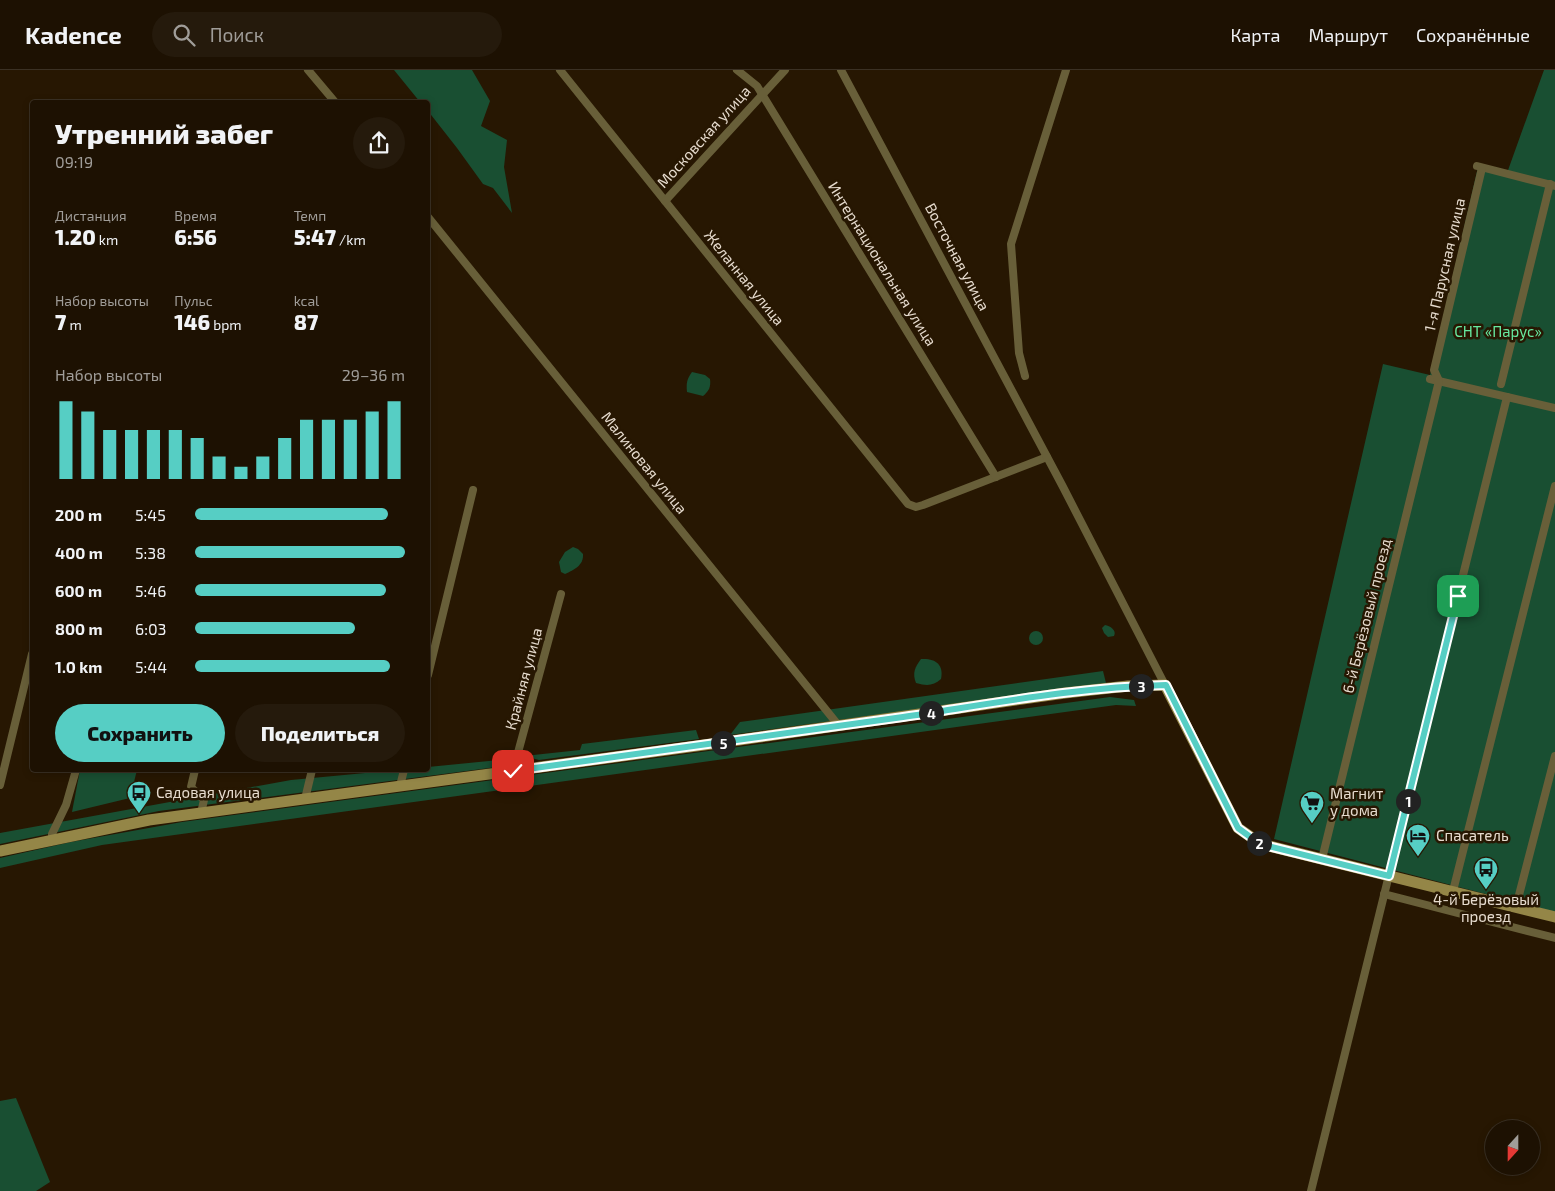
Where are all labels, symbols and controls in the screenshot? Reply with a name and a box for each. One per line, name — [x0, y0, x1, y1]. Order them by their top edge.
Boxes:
search box — [152, 12, 502, 57]
text: Kadence — [25, 20, 122, 49]
icon: search — [170, 21, 198, 49]
text: Поиск — [210, 23, 264, 46]
text: Карта — [1230, 24, 1280, 46]
text: Маршрут — [1308, 24, 1388, 46]
text: Сохранённые — [1416, 24, 1530, 46]
street label: Московская улица — [653, 82, 755, 192]
text: Утренний забег — [55, 116, 273, 150]
button: share — [353, 117, 405, 169]
text: 09:19 — [55, 152, 93, 171]
street label: Интернациональная улица — [824, 178, 941, 349]
street label: 1-я Парусная улица — [1420, 196, 1469, 334]
street label: Восточная улица — [921, 200, 994, 314]
text: Дистанция — [55, 207, 127, 224]
text: Время — [174, 207, 217, 224]
text: Темп — [294, 207, 326, 224]
text: 1.20 — [55, 224, 96, 249]
text: 6:56 — [174, 224, 217, 249]
text: 5:47 — [294, 224, 336, 249]
street label: Желанная улица — [700, 226, 789, 329]
text: km — [96, 231, 118, 248]
text: /km — [336, 231, 366, 248]
text: Набор высоты — [55, 292, 149, 309]
text: Пульс — [174, 292, 213, 309]
text: kcal — [294, 292, 319, 309]
text: 7 — [55, 309, 66, 334]
text: 146 — [174, 309, 210, 334]
text: 87 — [294, 309, 318, 334]
text: m — [66, 316, 82, 333]
text: bpm — [210, 316, 242, 333]
park label: СНТ «Парус» — [1454, 322, 1542, 341]
text: Набор высоты — [55, 365, 162, 384]
text: 29–36 m — [342, 365, 405, 384]
street label: Малиновая улица — [597, 408, 691, 518]
text: 200 m — [55, 505, 102, 524]
text: 5:45 — [135, 505, 166, 524]
street label: 6-й Берёзовый проезд — [1338, 536, 1394, 695]
text: 400 m — [55, 543, 103, 562]
text: 5:38 — [135, 543, 166, 562]
pin — [1437, 575, 1479, 617]
text: 600 m — [55, 581, 102, 600]
text: 5:46 — [135, 581, 166, 600]
icon: arrive — [1444, 582, 1472, 610]
text: 800 m — [55, 619, 103, 638]
text: 6:03 — [135, 619, 166, 638]
street label: Крайняя улица — [501, 626, 546, 732]
text: 1.0 km — [55, 657, 102, 676]
text: 5:44 — [135, 657, 167, 676]
pin: 3 — [1128, 674, 1154, 698]
text: 3 — [1138, 678, 1145, 695]
pin: 4 — [918, 700, 944, 726]
button: Сохранить — [55, 704, 225, 762]
button: Поделиться — [235, 704, 405, 762]
text: 4 — [927, 705, 936, 722]
pin: 5 — [710, 730, 736, 756]
text: 5 — [720, 735, 727, 752]
pin — [492, 750, 534, 792]
icon: check — [499, 757, 527, 785]
bus stop icon: Садовая улица — [126, 780, 152, 814]
place label: Садовая улица — [156, 783, 260, 802]
place label: Магнит у дома — [1330, 784, 1383, 820]
pin: 1 — [1396, 788, 1420, 814]
supermarket icon: Магнит у дома — [1299, 790, 1325, 824]
text: 1 — [1405, 793, 1412, 810]
hotel icon: Спасатель — [1405, 823, 1431, 857]
place label: Спасатель — [1436, 826, 1509, 844]
pin: 2 — [1246, 830, 1272, 856]
text: 2 — [1255, 835, 1264, 852]
bus stop icon: 4-й Берёзовый проезд — [1473, 856, 1499, 890]
place label: 4-й Берёзовый проезд — [1433, 890, 1539, 925]
north arrow — [1485, 1120, 1540, 1175]
map controls — [1485, 1120, 1540, 1175]

